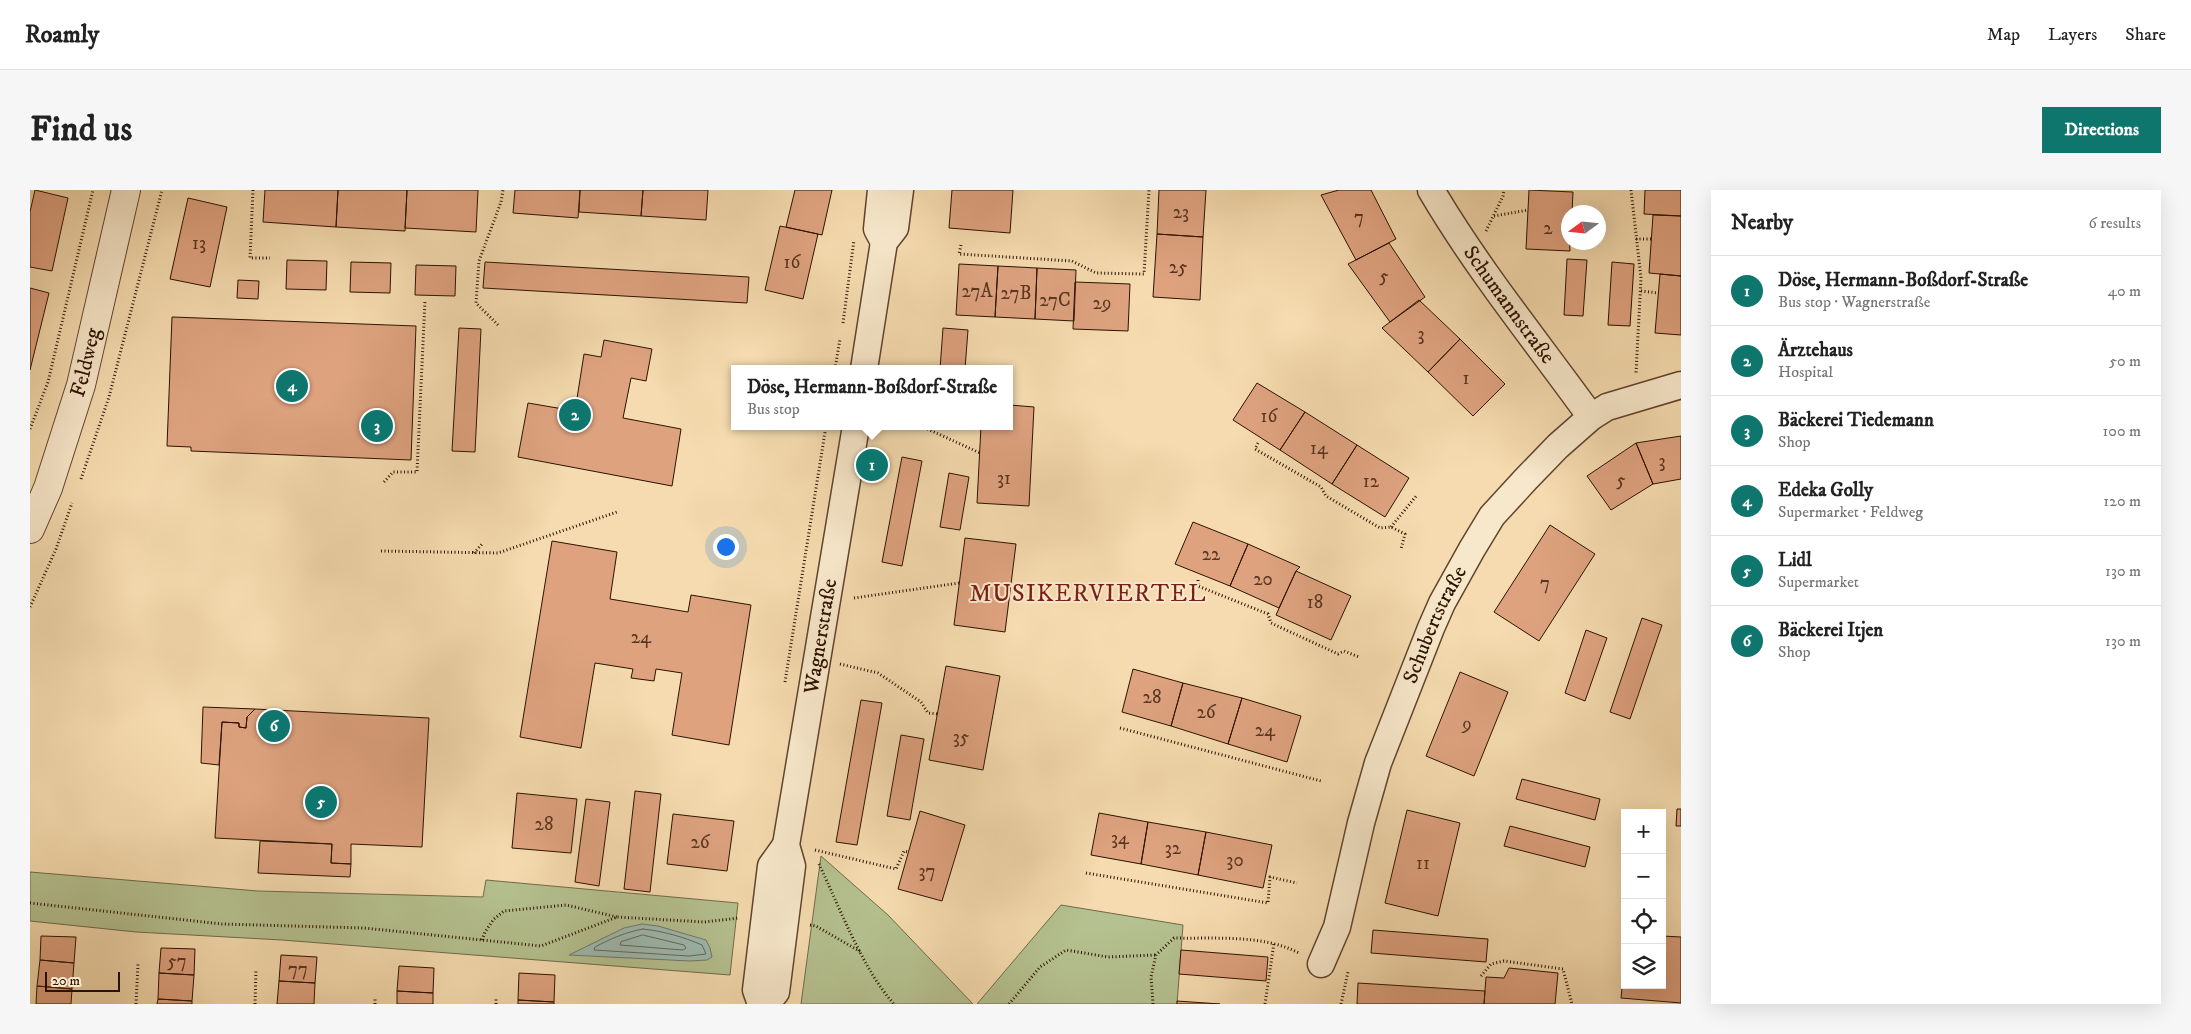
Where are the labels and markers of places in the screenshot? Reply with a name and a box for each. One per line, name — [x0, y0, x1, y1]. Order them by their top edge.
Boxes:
pin: 4 — [276, 367, 308, 405]
pin: 2 — [559, 396, 591, 434]
pin: 3 — [361, 407, 393, 445]
pin: 1 — [856, 446, 888, 484]
pin: 6 — [258, 707, 290, 745]
pin: 5 — [305, 783, 337, 821]

